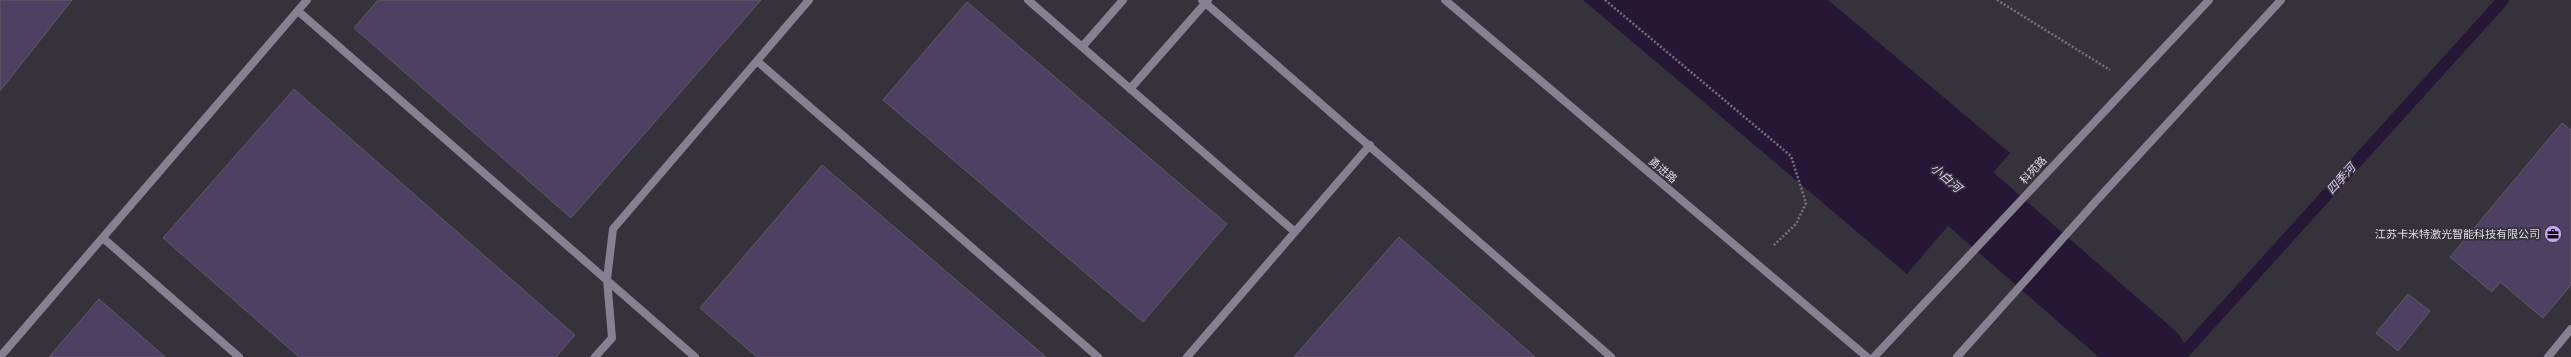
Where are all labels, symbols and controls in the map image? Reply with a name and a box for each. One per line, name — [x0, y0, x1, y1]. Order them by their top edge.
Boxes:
street label: 科苑路 — [2017, 154, 2049, 186]
street label: 勇进路 — [1647, 155, 1679, 185]
water label: 四季河 — [2324, 159, 2360, 197]
water label: 小白河 — [1928, 161, 1966, 196]
office icon: 江苏卡米特激光智能科技有限公司 — [2543, 224, 2563, 244]
place label: 江苏卡米特激光智能科技有限公司 — [2375, 228, 2540, 240]

